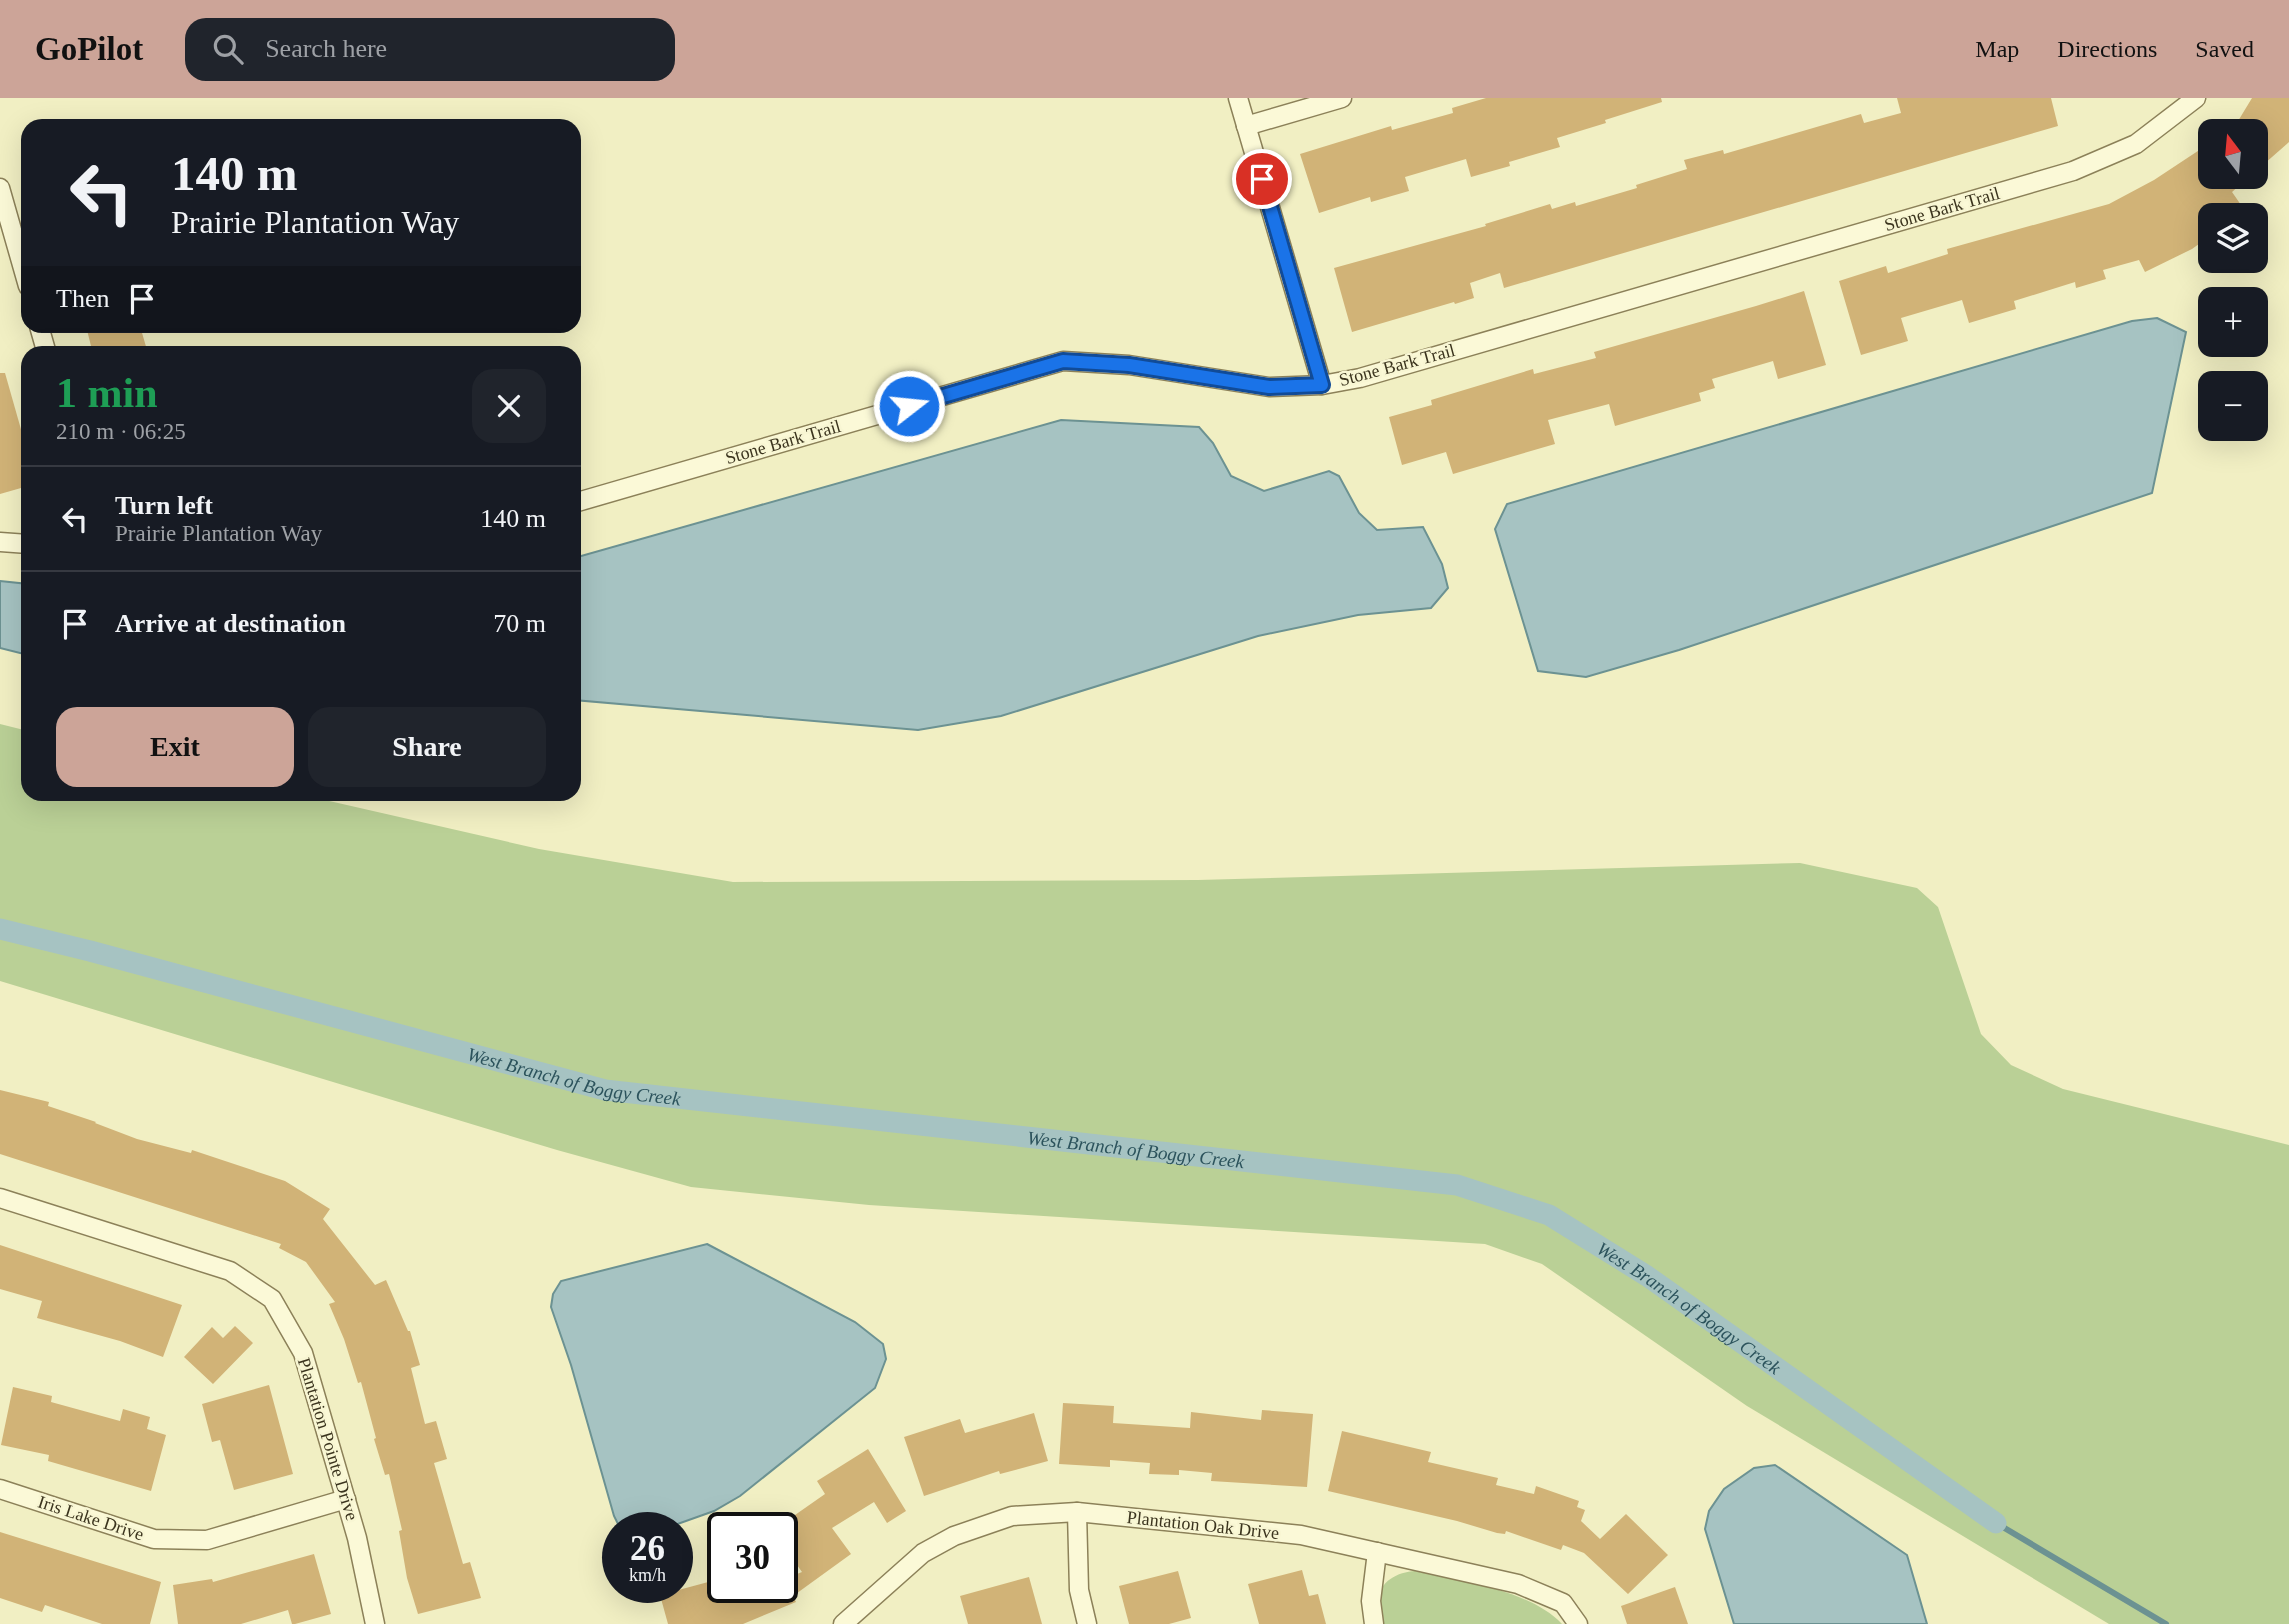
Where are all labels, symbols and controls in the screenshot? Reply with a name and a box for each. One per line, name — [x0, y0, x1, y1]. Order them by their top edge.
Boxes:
search box — [185, 18, 675, 81]
icon: search — [209, 30, 247, 68]
text: GoPilot — [35, 31, 143, 67]
text: Search here — [265, 34, 387, 63]
text: Map — [1975, 36, 2019, 62]
text: Directions — [2057, 36, 2157, 62]
text: Saved — [2195, 36, 2254, 62]
north arrow — [2198, 119, 2268, 189]
map controls — [2198, 119, 2268, 441]
text: 140 m — [171, 146, 298, 201]
icon: left — [56, 147, 147, 238]
pin — [1232, 149, 1292, 209]
icon: arrive — [1243, 160, 1281, 198]
street label: Stone Bark Trail — [1882, 183, 2002, 235]
button: layers — [2198, 203, 2268, 273]
text: Prairie Plantation Way — [171, 204, 459, 240]
icon: arrive — [123, 280, 161, 318]
text: Then — [56, 284, 109, 313]
button: + — [2198, 287, 2268, 357]
street label: Stone Bark Trail — [1337, 340, 1457, 390]
button: close — [472, 369, 546, 443]
position arrow — [872, 369, 946, 443]
text: 1 min — [56, 370, 158, 416]
button: − — [2198, 371, 2268, 441]
street label: Stone Bark Trail — [723, 416, 843, 468]
text: 210 m · 06:25 — [56, 419, 186, 444]
text: Turn left — [115, 491, 213, 520]
icon: left — [56, 500, 94, 538]
text: 140 m — [480, 504, 546, 533]
text: Prairie Plantation Way — [115, 521, 322, 546]
icon: arrive — [56, 605, 94, 643]
text: Arrive at destination — [115, 609, 346, 638]
text: 70 m — [493, 609, 546, 638]
button: Exit — [56, 707, 294, 787]
button: Share — [308, 707, 546, 787]
water label: West Branch of Boggy Creek — [465, 1043, 682, 1109]
water label: West Branch of Boggy Creek — [1026, 1127, 1246, 1172]
water label: West Branch of Boggy Creek — [1593, 1238, 1785, 1379]
street label: Plantation Pointe Drive — [294, 1355, 362, 1523]
street label: Iris Lake Drive — [36, 1492, 146, 1545]
street label: Plantation Oak Drive — [1126, 1507, 1280, 1543]
speed limit sign: 30 — [707, 1512, 798, 1603]
text: 26 — [630, 1529, 665, 1568]
text: km/h — [629, 1565, 666, 1585]

